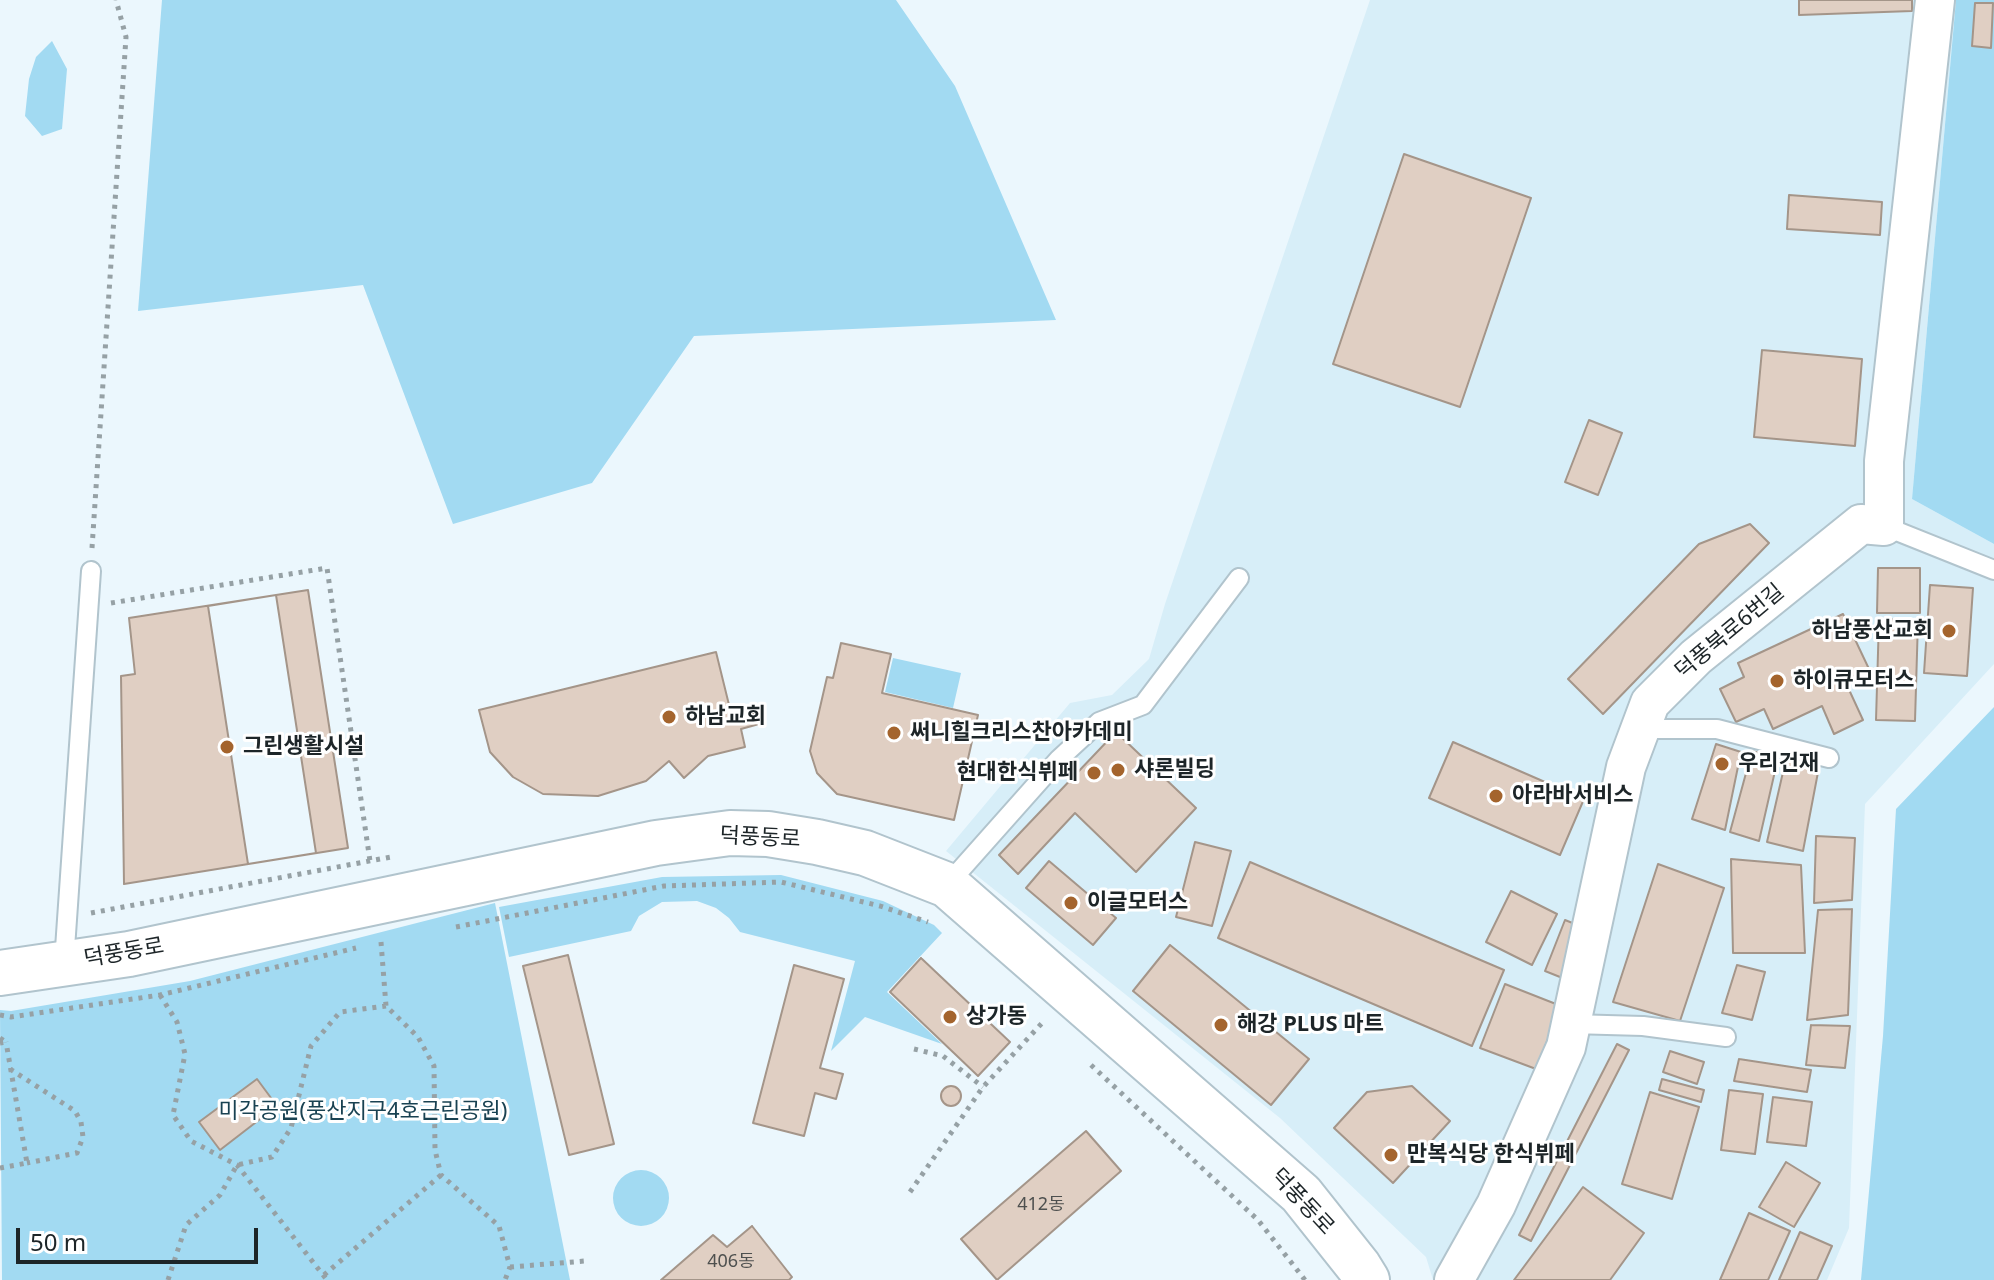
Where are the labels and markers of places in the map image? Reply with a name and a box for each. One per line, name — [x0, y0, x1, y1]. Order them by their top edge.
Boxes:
place label: 하남풍산교회 — [1812, 618, 1933, 644]
marker: 하남풍산교회 — [1940, 622, 1958, 640]
place label: 하이큐모터스 — [1793, 668, 1914, 694]
marker: 하이큐모터스 — [1768, 672, 1786, 690]
place label: 하남교회 — [685, 704, 766, 730]
marker: 하남교회 — [660, 708, 678, 726]
place label: 써니힐크리스찬아카데미 — [910, 720, 1133, 746]
marker: 써니힐크리스찬아카데미 — [885, 724, 903, 742]
place label: 그린생활시설 — [243, 734, 364, 760]
marker: 그린생활시설 — [218, 738, 236, 756]
place label: 우리건재 — [1738, 751, 1819, 777]
marker: 우리건재 — [1713, 755, 1731, 773]
place label: 샤론빌딩 — [1134, 757, 1215, 783]
place label: 현대한식뷔페 — [957, 760, 1078, 786]
marker: 샤론빌딩 — [1109, 761, 1127, 779]
marker: 현대한식뷔페 — [1085, 764, 1103, 782]
place label: 아라바서비스 — [1512, 783, 1633, 809]
marker: 아라바서비스 — [1487, 787, 1505, 805]
place label: 이글모터스 — [1087, 890, 1188, 916]
marker: 이글모터스 — [1062, 894, 1080, 912]
place label: 상가동 — [966, 1004, 1027, 1030]
marker: 상가동 — [941, 1008, 959, 1026]
place label: 해강 PLUS 마트 — [1237, 1012, 1384, 1038]
marker: 해강 PLUS 마트 — [1212, 1016, 1230, 1034]
place label: 만복식당 한식뷔페 — [1407, 1142, 1575, 1168]
marker: 만복식당 한식뷔페 — [1382, 1146, 1400, 1164]

